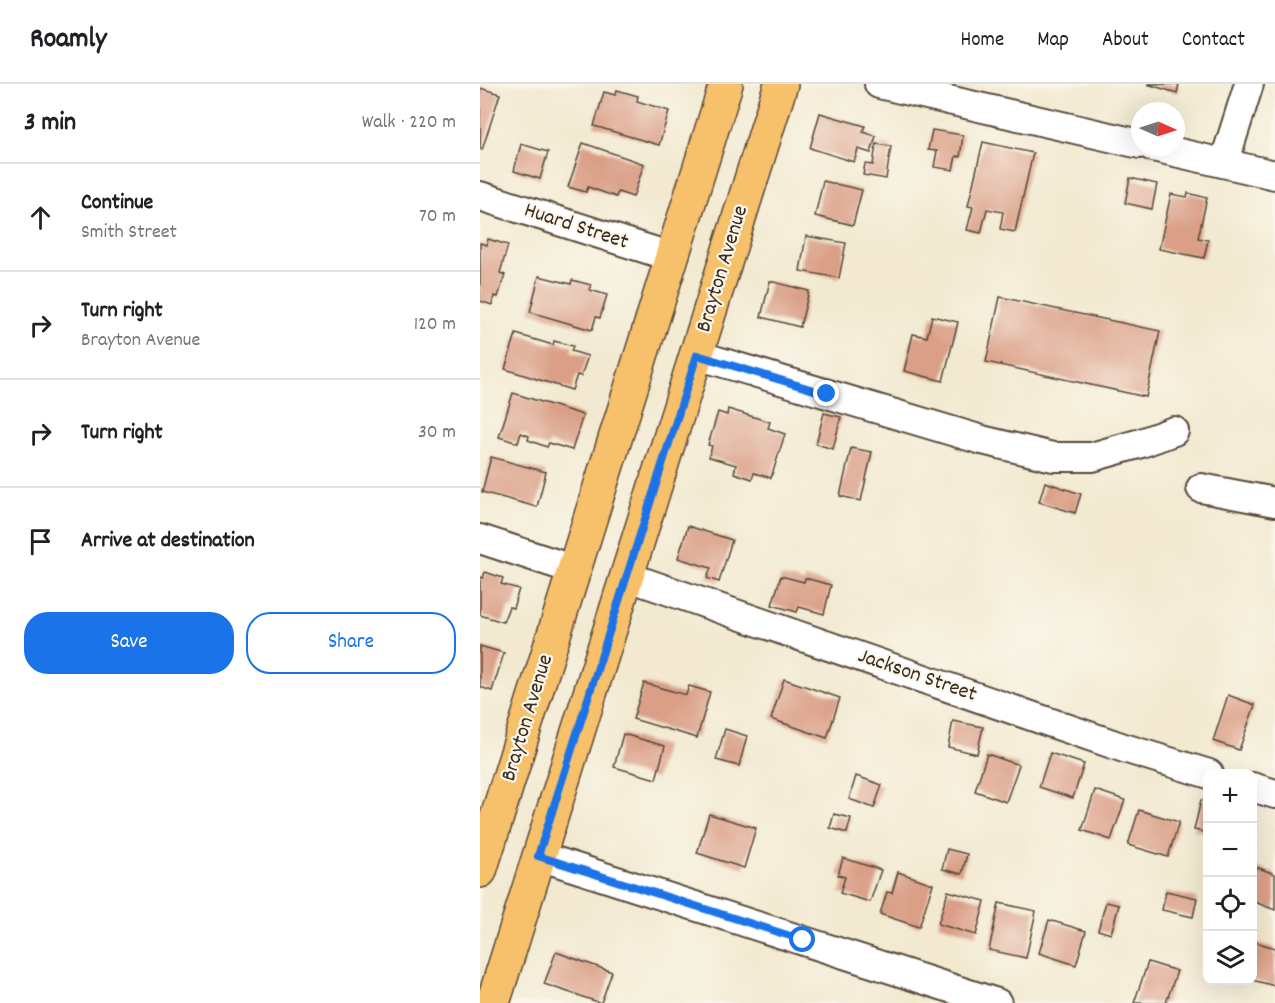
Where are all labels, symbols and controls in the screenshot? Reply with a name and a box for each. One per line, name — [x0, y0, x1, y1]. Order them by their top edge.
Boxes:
text: Roamly — [30, 21, 106, 61]
text: Home — [960, 26, 1004, 56]
text: Map — [1037, 26, 1069, 56]
text: About — [1102, 26, 1149, 56]
text: Contact — [1182, 26, 1245, 56]
north arrow — [1131, 102, 1185, 156]
text: 3 min — [24, 105, 76, 142]
text: Walk · 220 m — [362, 109, 456, 137]
text: Continue — [81, 188, 153, 219]
street label: Huard Street — [520, 196, 632, 258]
icon: ahead — [24, 201, 57, 234]
street label: Brayton Avenue — [689, 202, 757, 336]
text: 70 m — [419, 203, 456, 231]
text: Smith Street — [81, 219, 177, 247]
text: Turn right — [81, 296, 163, 327]
icon: right — [24, 309, 57, 342]
text: 120 m — [414, 311, 456, 339]
text: Brayton Avenue — [81, 327, 200, 355]
route end — [813, 380, 839, 406]
icon: right — [24, 417, 57, 450]
text: Turn right — [81, 418, 163, 449]
text: 30 m — [418, 419, 456, 447]
icon: arrive — [24, 525, 57, 558]
text: Arrive at destination — [81, 526, 255, 557]
button: Save — [24, 612, 234, 674]
button: Share — [246, 612, 456, 674]
street label: Jackson Street — [853, 641, 981, 711]
street label: Brayton Avenue — [494, 651, 562, 785]
map controls — [1203, 769, 1257, 985]
button: + — [1203, 769, 1257, 823]
button: − — [1203, 823, 1257, 877]
button: locate — [1203, 877, 1257, 931]
route start — [789, 926, 815, 952]
button: layers — [1203, 931, 1257, 985]

